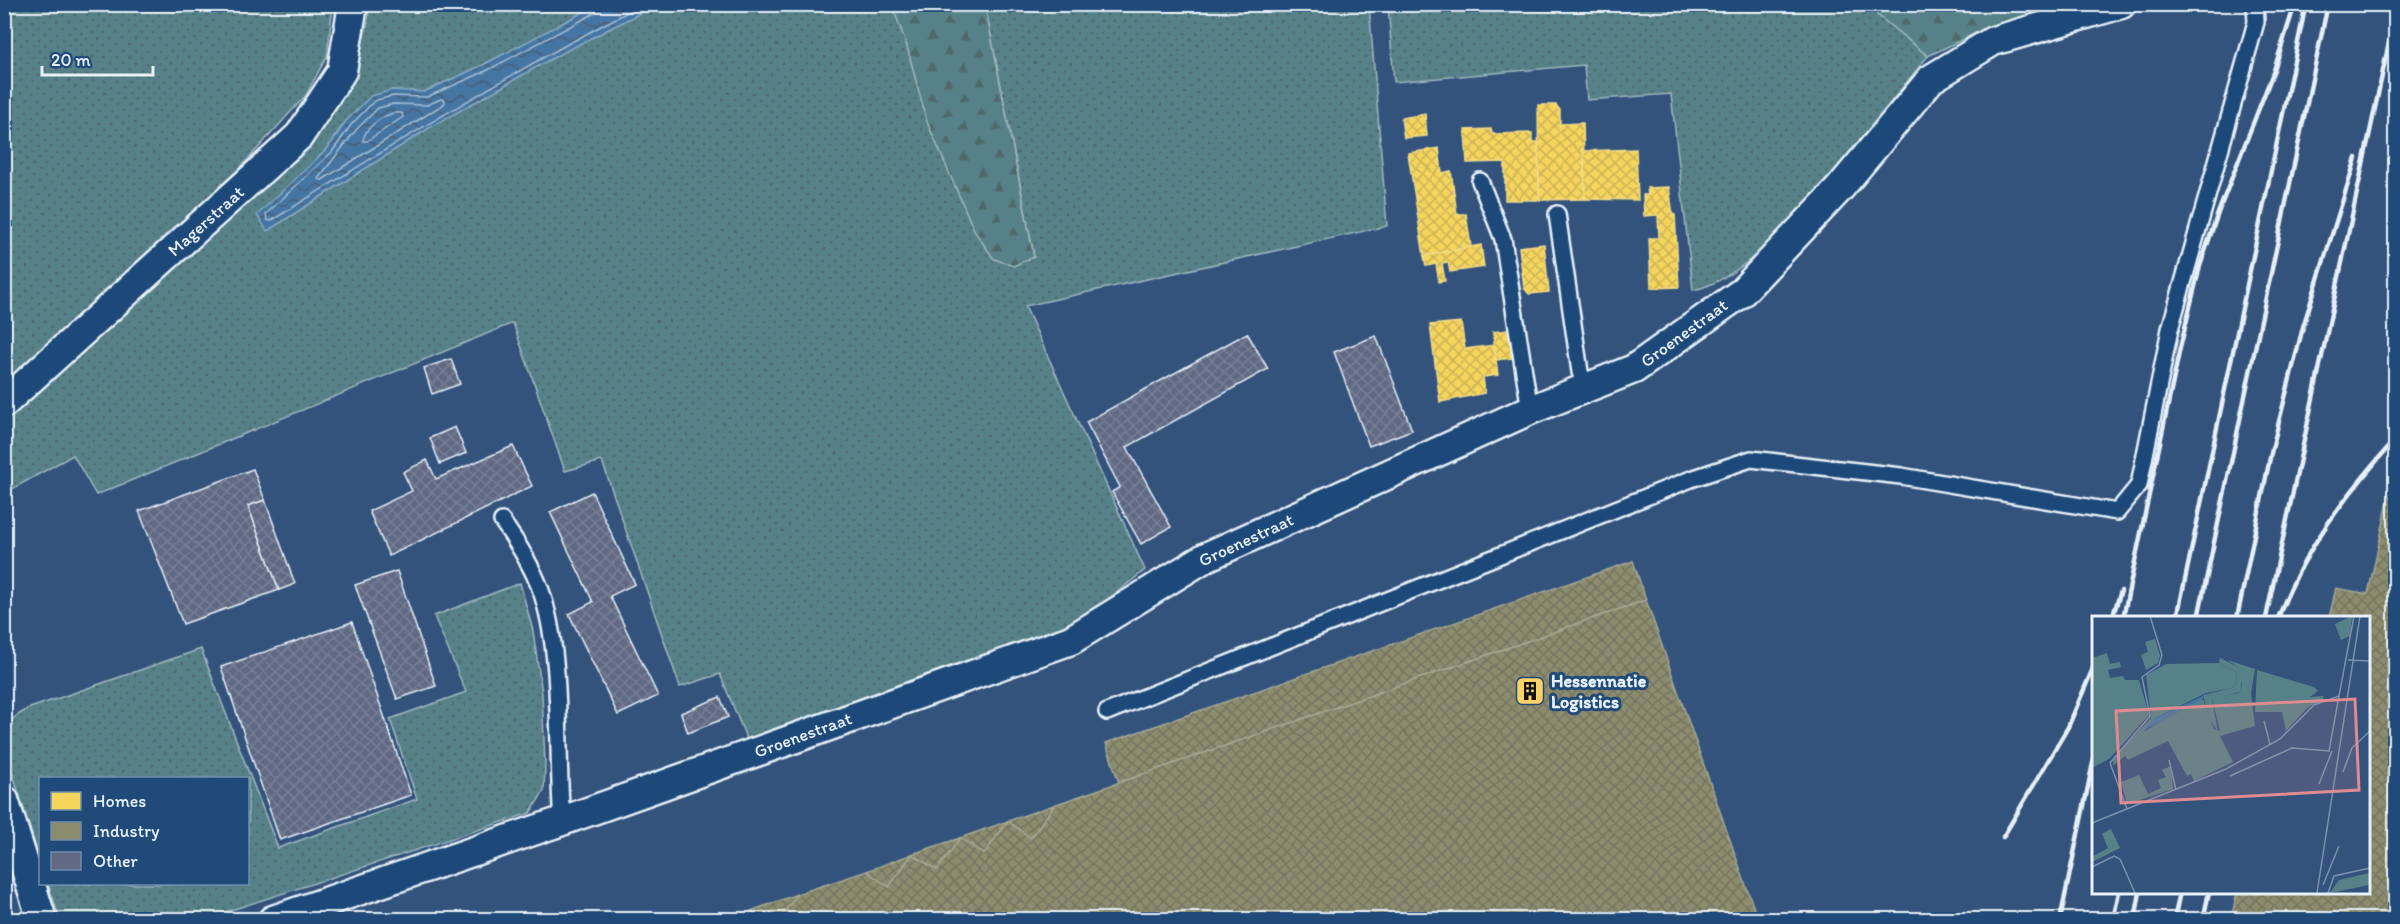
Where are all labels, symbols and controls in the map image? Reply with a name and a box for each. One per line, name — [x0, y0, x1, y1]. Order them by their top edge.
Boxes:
scale bar — [42, 39, 153, 77]
text: 20 m — [51, 49, 91, 71]
street label: Magerstraat — [163, 181, 249, 261]
street label: Groenestraat — [1636, 294, 1732, 372]
street label: Groenestraat — [1195, 508, 1297, 572]
inset map — [2092, 616, 2370, 894]
place label: Hessennatie Logistics — [1551, 670, 1647, 713]
building icon: Hessennatie Logistics — [1514, 675, 1546, 707]
street label: Groenestraat — [751, 707, 855, 763]
legend — [39, 777, 249, 885]
text: Homes — [93, 790, 146, 812]
text: Industry — [93, 820, 160, 842]
text: Other — [93, 850, 139, 872]

